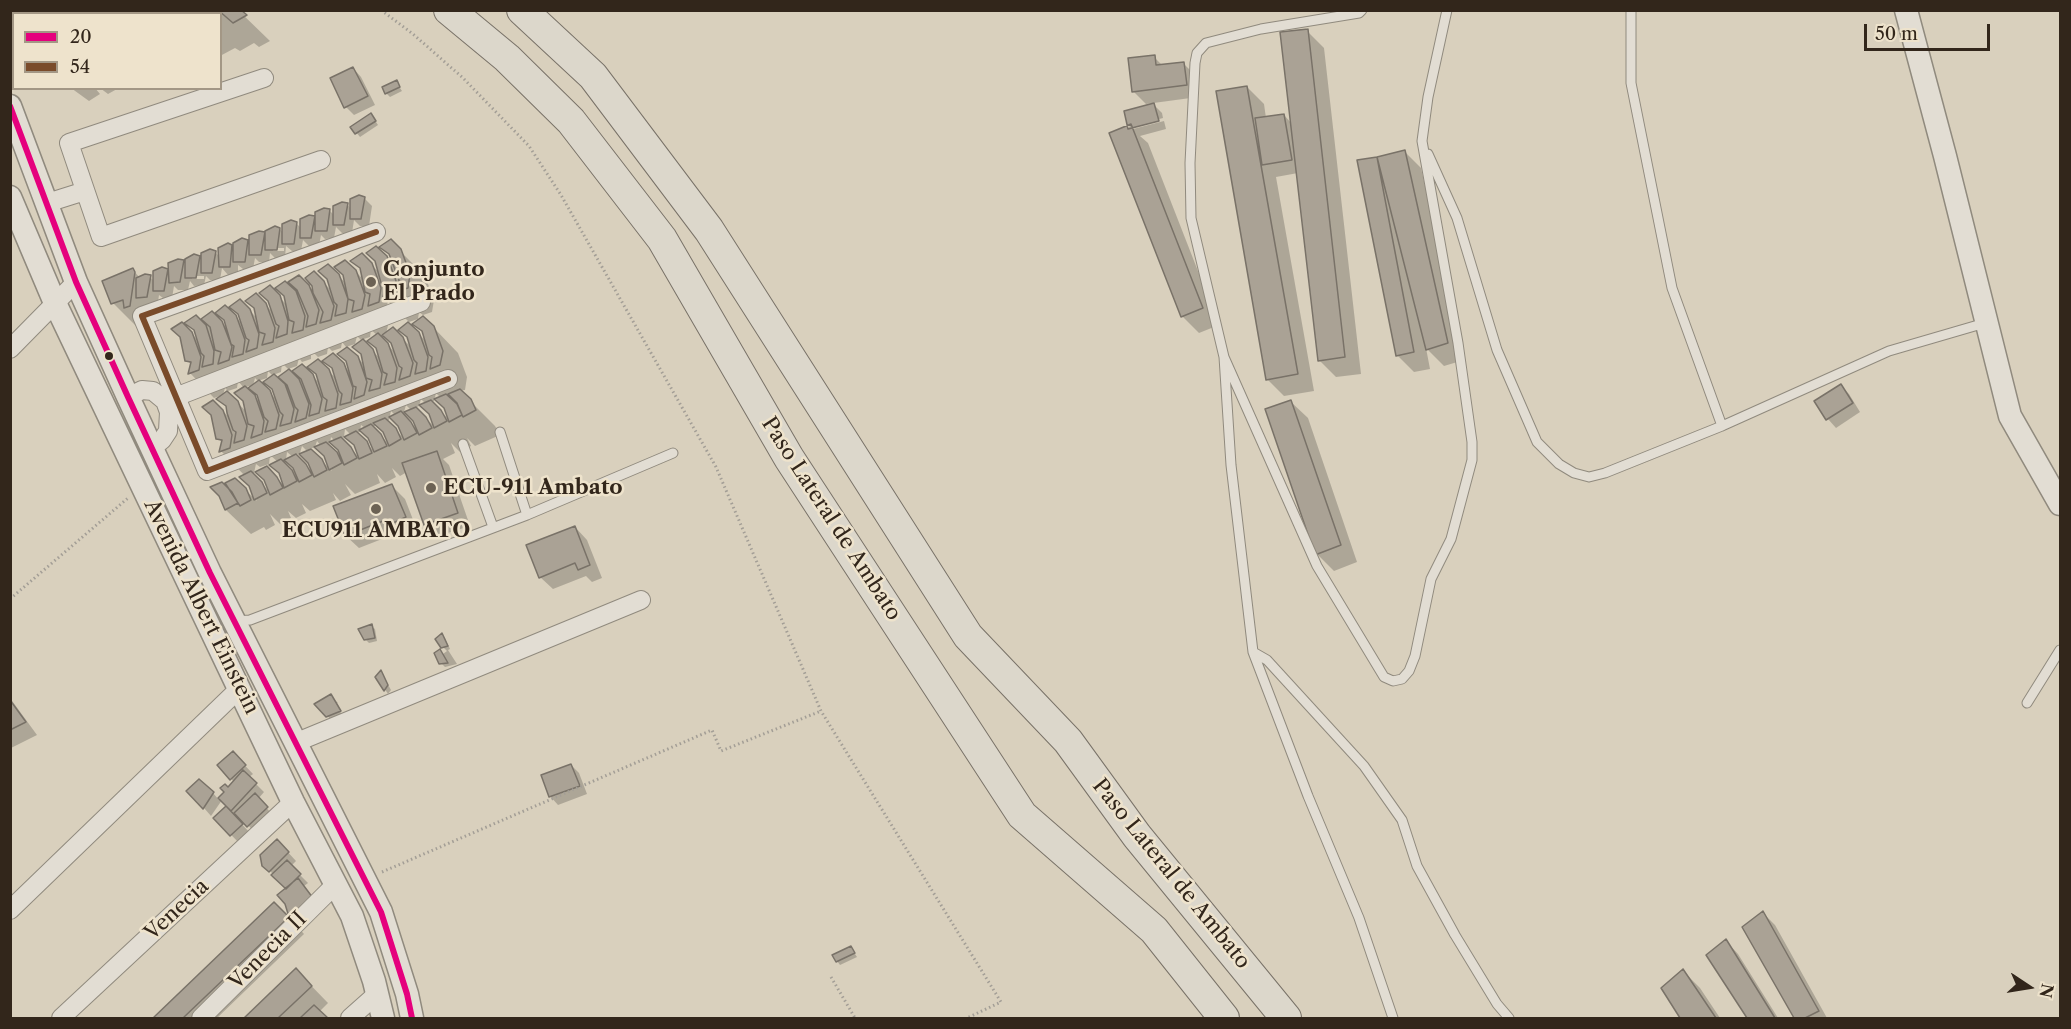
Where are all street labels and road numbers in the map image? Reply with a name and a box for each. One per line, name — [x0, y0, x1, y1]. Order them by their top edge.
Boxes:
street label: Paso Lateral de Ambato — [756, 413, 906, 625]
street label: Avenida Albert Einstein — [138, 496, 264, 718]
street label: Paso Lateral de Ambato — [1087, 774, 1255, 974]
street label: Venecia — [140, 874, 214, 946]
street label: Venecia II — [224, 907, 312, 995]

